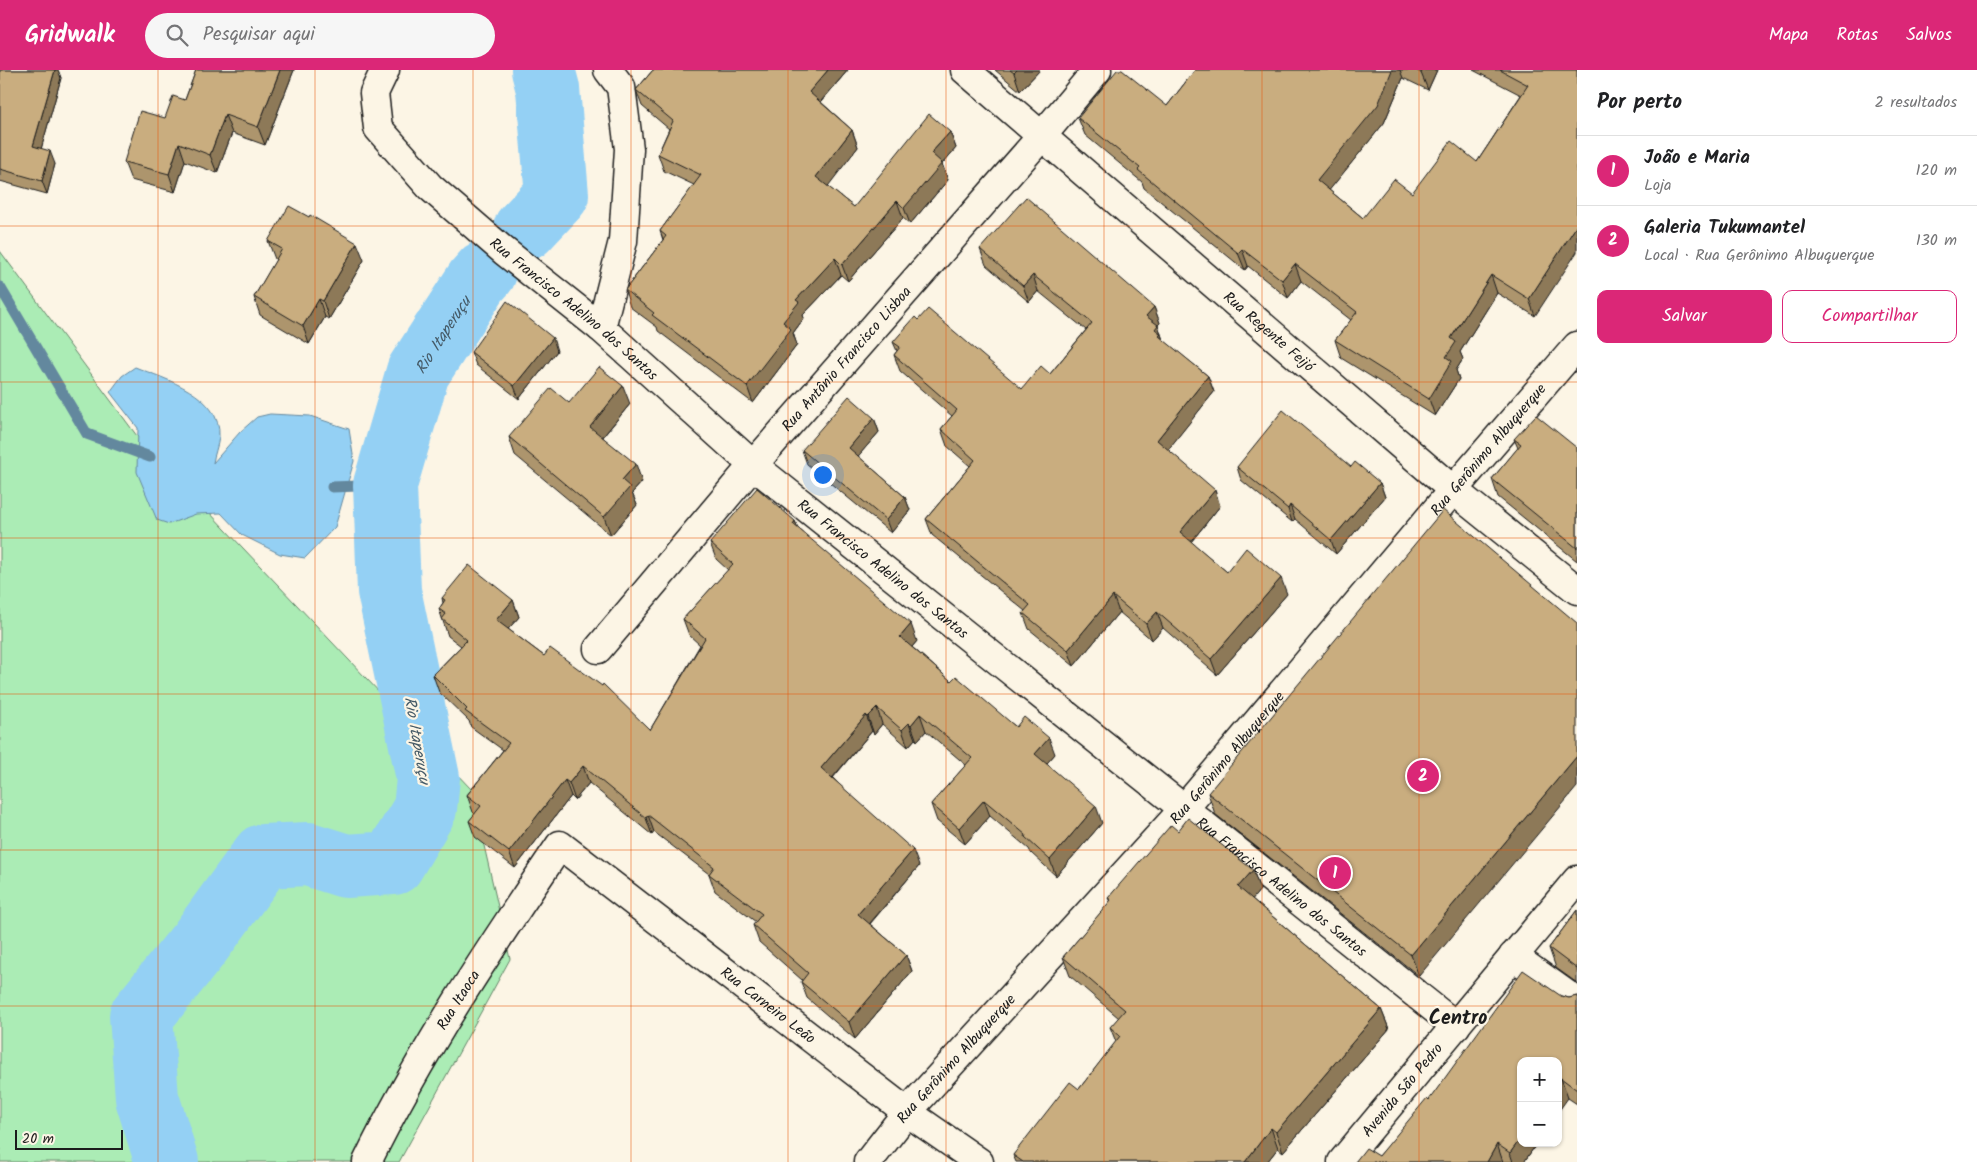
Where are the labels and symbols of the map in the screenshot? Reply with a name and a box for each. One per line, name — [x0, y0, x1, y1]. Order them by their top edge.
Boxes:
street label: Rua Francisco Adelino dos Santos — [484, 232, 663, 387]
street label: Rua Antônio Francisco Lisboa — [776, 281, 918, 438]
street label: Rua Regente Feijó — [1217, 286, 1320, 379]
water label: Rio Itaperuçu — [409, 290, 479, 379]
street label: Rua Gerônimo Albuquerque — [1425, 378, 1553, 522]
your location — [810, 462, 836, 488]
street label: Rua Francisco Adelino dos Santos — [792, 494, 974, 646]
street label: Rua Gerônimo Albuquerque — [1164, 686, 1291, 830]
water label: Rio Itaperuçu — [397, 695, 437, 788]
pin: 2 — [1407, 757, 1439, 795]
street label: Rua Francisco Adelino dos Santos — [1190, 812, 1372, 964]
pin: 1 — [1319, 854, 1351, 892]
street label: Rua Carneiro Leão — [715, 961, 821, 1051]
street label: Rua Itaoca — [431, 966, 487, 1035]
street label: Rua Gerônimo Albuquerque — [891, 989, 1022, 1129]
district label: Centro — [1429, 1003, 1487, 1035]
street label: Avenida São Pedro — [1356, 1038, 1450, 1143]
scale bar — [15, 1127, 122, 1150]

